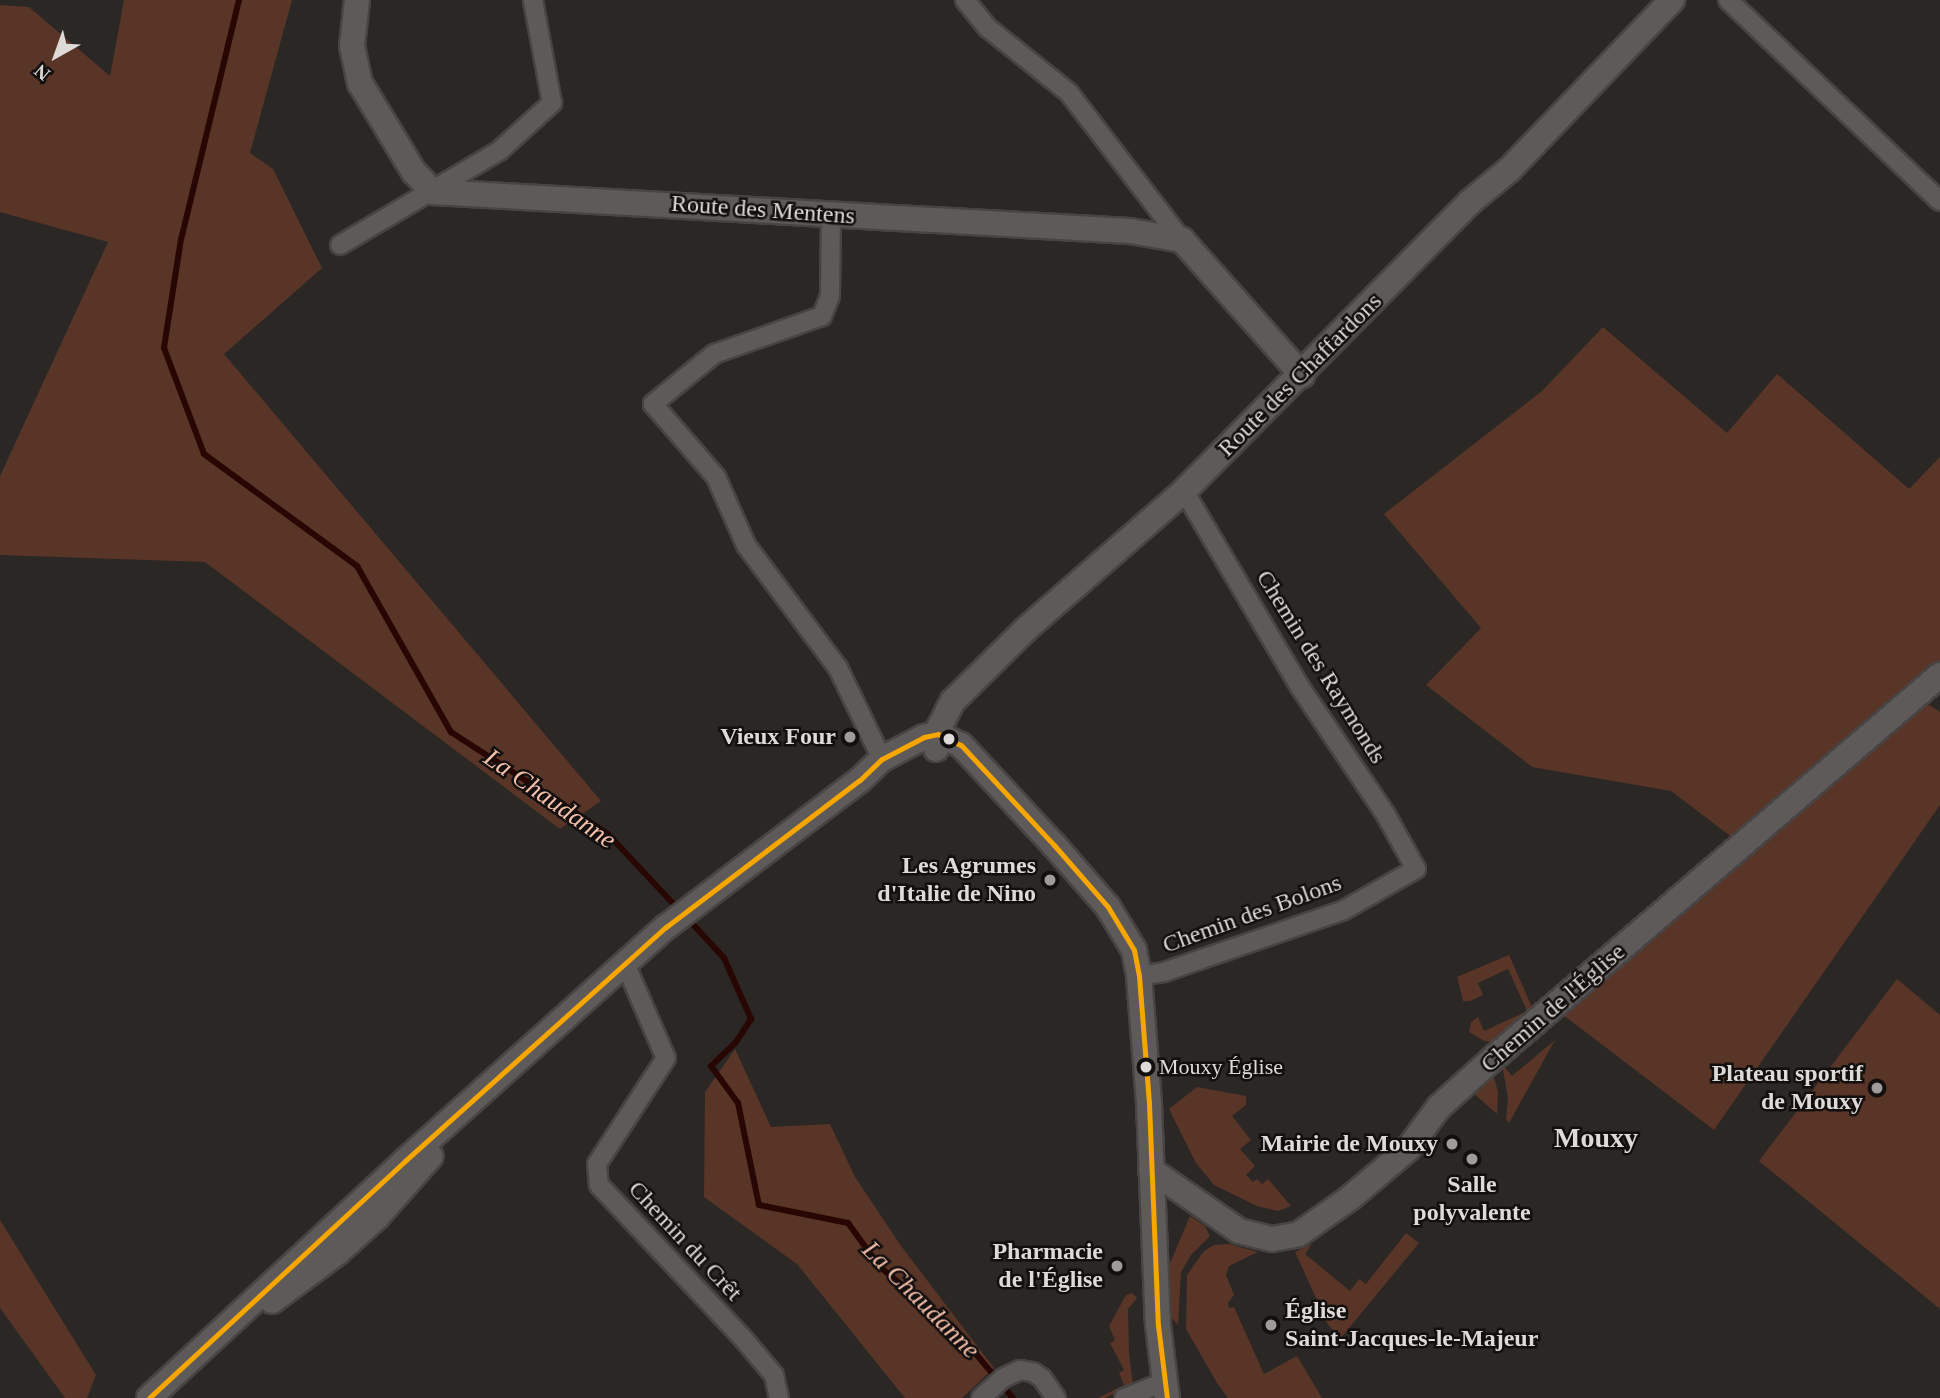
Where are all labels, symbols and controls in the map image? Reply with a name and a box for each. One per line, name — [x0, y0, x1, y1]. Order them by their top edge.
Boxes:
north arrow — [21, 21, 91, 91]
text: N — [30, 60, 54, 85]
street label: Route des Mentens — [670, 189, 856, 231]
street label: Route des Chaffardons — [1212, 287, 1388, 463]
street label: Chemin des Raymonds — [1250, 565, 1392, 769]
place label: Vieux Four — [720, 723, 836, 751]
marker: Vieux Four — [842, 729, 858, 745]
unlabelled marker — [942, 732, 956, 746]
water label: La Chaudanne — [478, 742, 622, 856]
place label: Les Agrumes d'Italie de Nino — [877, 852, 1036, 908]
street label: Chemin des Bolons — [1159, 868, 1345, 960]
marker: Les Agrumes d'Italie de Nino — [1042, 872, 1058, 888]
street label: Chemin de l'Église — [1475, 938, 1631, 1078]
place label: Mouxy Église — [1159, 1054, 1283, 1080]
marker: Mouxy Église — [1139, 1060, 1153, 1074]
place label: Plateau sportif de Mouxy — [1712, 1060, 1863, 1116]
marker: Plateau sportif de Mouxy — [1869, 1080, 1885, 1096]
district label: Mouxy — [1554, 1121, 1638, 1155]
place label: Mairie de Mouxy — [1261, 1130, 1438, 1158]
marker: Mairie de Mouxy — [1444, 1136, 1460, 1152]
marker: Salle polyvalente — [1464, 1151, 1480, 1167]
place label: Salle polyvalente — [1413, 1171, 1531, 1227]
street label: Chemin du Crêt — [622, 1175, 748, 1307]
water label: La Chaudanne — [856, 1235, 986, 1365]
place label: Pharmacie de l'Église — [992, 1238, 1103, 1294]
marker: Pharmacie de l'Église — [1109, 1258, 1125, 1274]
place label: Église Saint-Jacques-le-Majeur — [1285, 1297, 1538, 1353]
marker: Église Saint-Jacques-le-Majeur — [1263, 1317, 1279, 1333]

